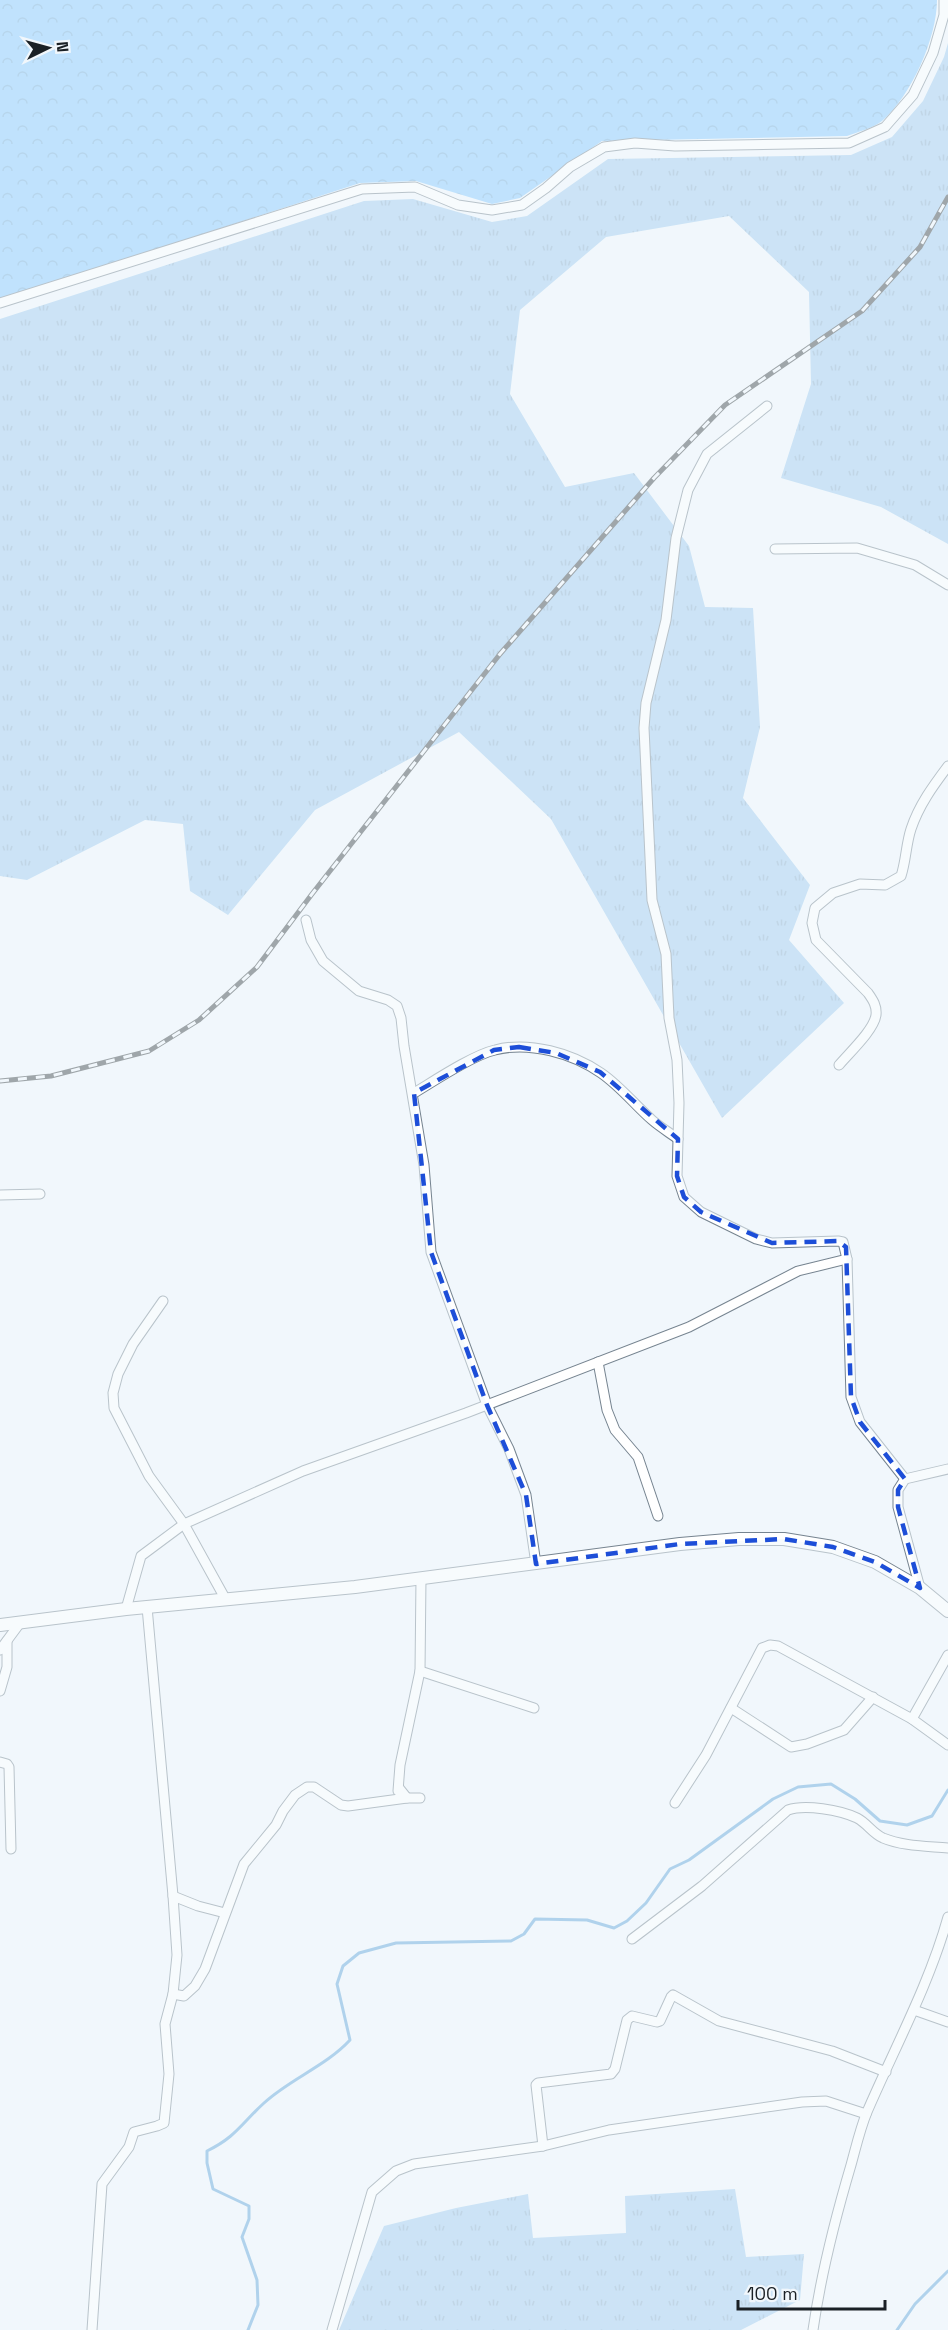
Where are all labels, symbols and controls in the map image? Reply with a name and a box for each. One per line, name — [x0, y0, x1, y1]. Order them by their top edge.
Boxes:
north arrow — [18, 18, 78, 78]
text: N — [52, 40, 73, 53]
scale bar — [738, 2273, 885, 2311]
text: 100 m — [747, 2282, 798, 2305]

